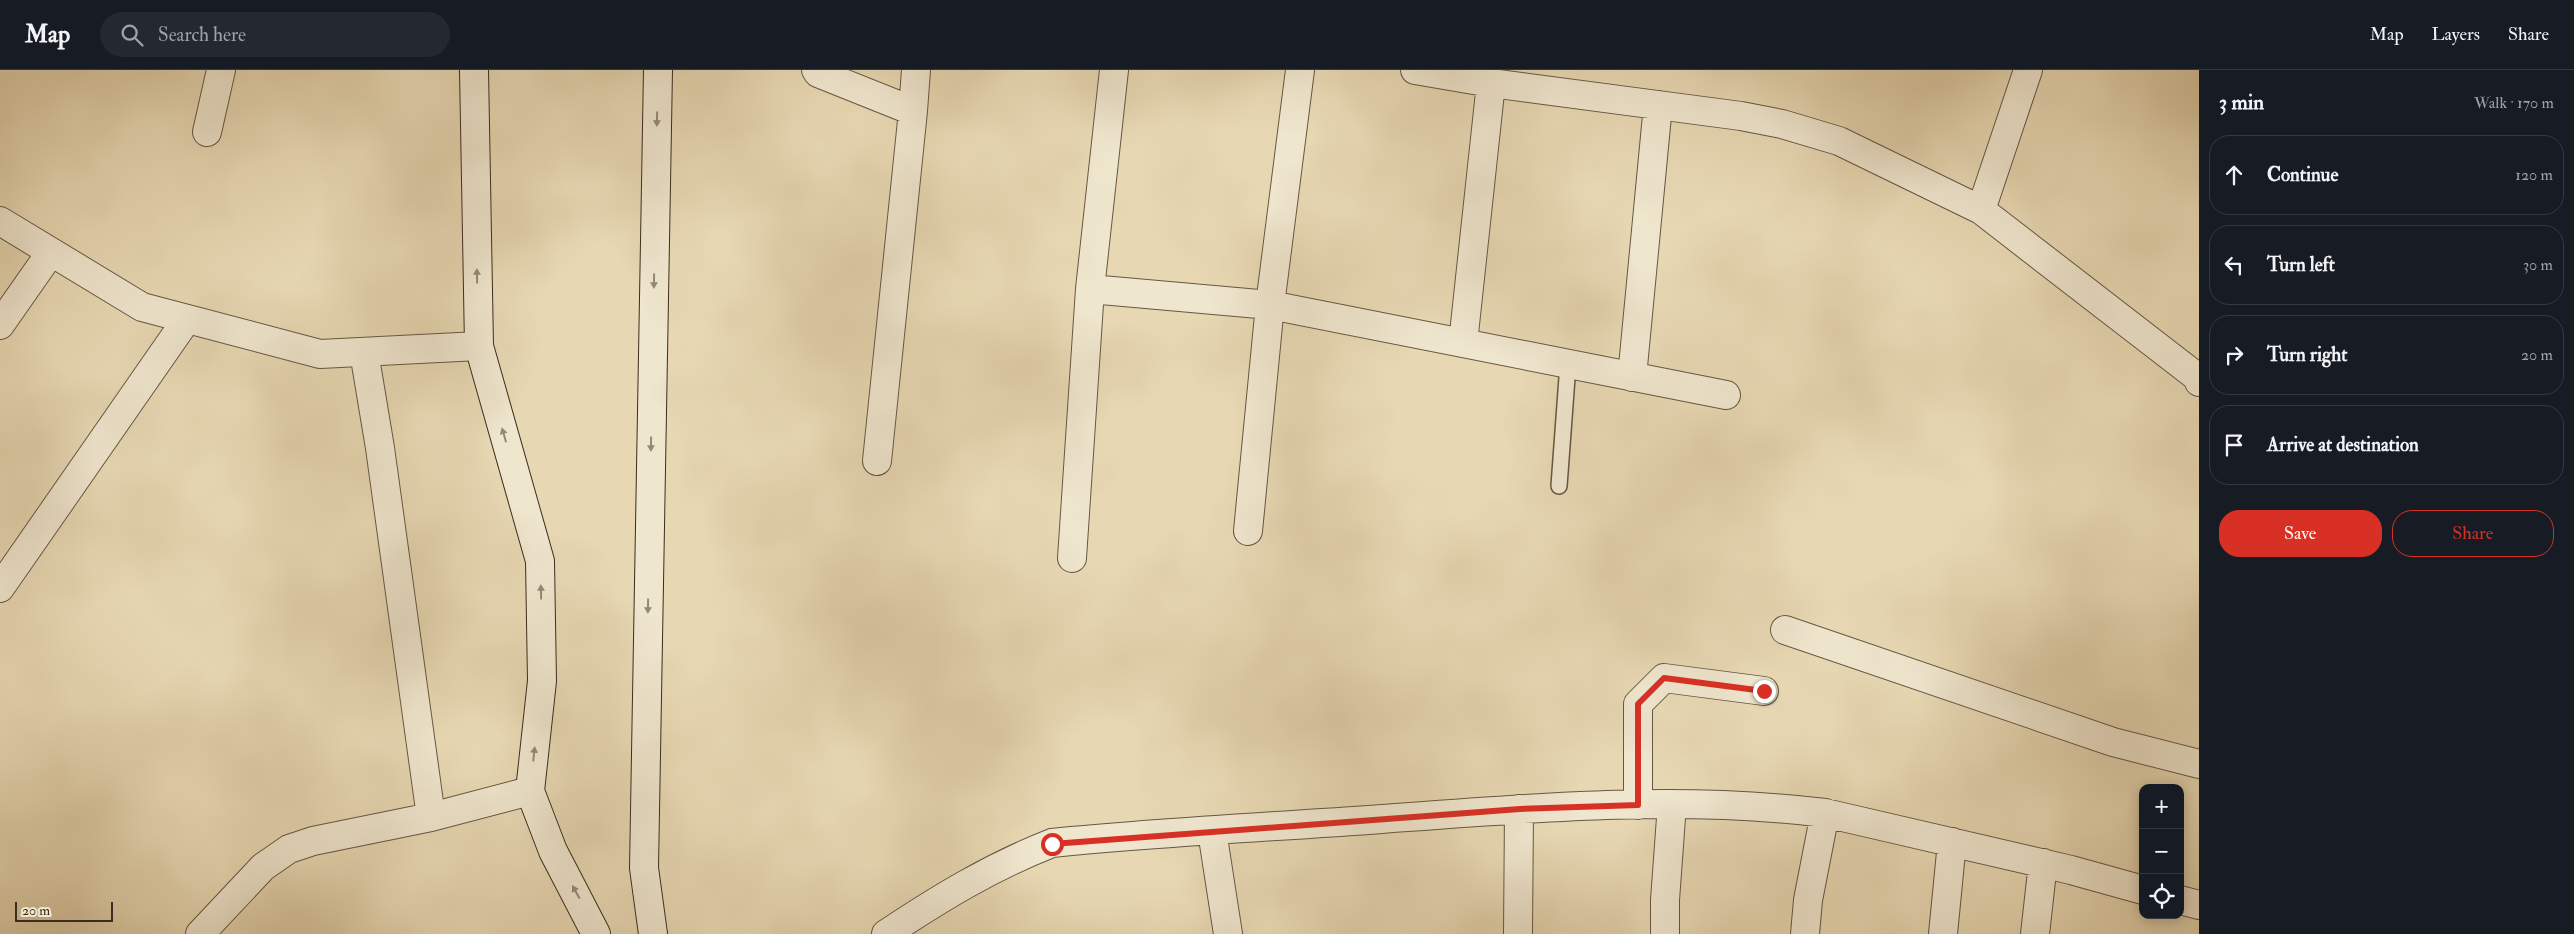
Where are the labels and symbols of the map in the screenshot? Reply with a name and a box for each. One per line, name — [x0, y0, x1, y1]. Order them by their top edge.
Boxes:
one-way arrow — [653, 111, 661, 127]
one-way arrow — [473, 268, 481, 284]
one-way arrow — [650, 273, 658, 289]
one-way arrow — [500, 427, 508, 442]
one-way arrow — [647, 436, 655, 452]
one-way arrow — [537, 584, 545, 600]
one-way arrow — [644, 598, 652, 614]
route end — [1753, 680, 1776, 703]
one-way arrow — [530, 746, 538, 762]
route start — [1041, 833, 1064, 856]
one-way arrow — [571, 885, 580, 899]
scale bar — [15, 899, 112, 922]

